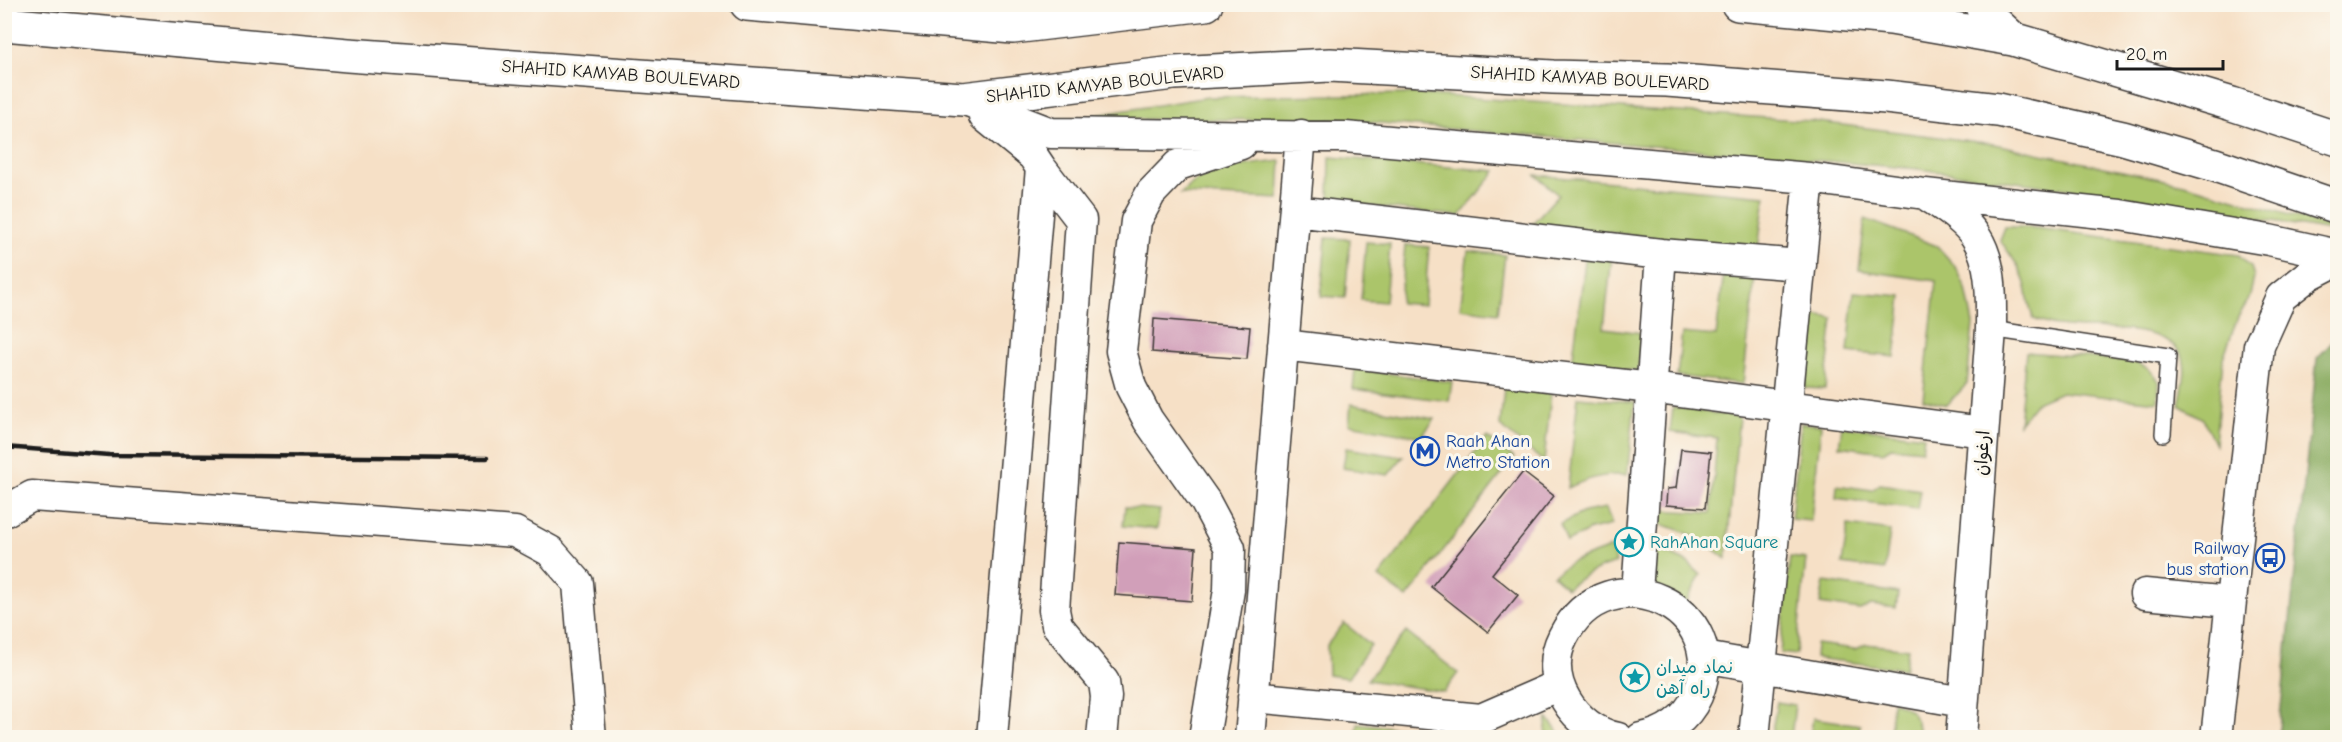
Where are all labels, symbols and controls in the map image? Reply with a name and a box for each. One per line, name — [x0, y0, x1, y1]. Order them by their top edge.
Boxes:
scale bar — [2117, 33, 2224, 71]
text: 20 m — [2126, 44, 2167, 65]
street label: SHAHID KAMYAB BOULEVARD — [501, 56, 741, 93]
street label: SHAHID KAMYAB BOULEVARD — [985, 62, 1225, 107]
street label: SHAHID KAMYAB BOULEVARD — [1470, 62, 1710, 95]
street label: ارغوان — [1970, 430, 1995, 476]
place label: Raah Ahan Metro Station — [1446, 431, 1550, 473]
metro station icon: Raah Ahan Metro Station — [1409, 435, 1441, 467]
place icon: RahAhan Square — [1613, 526, 1645, 558]
place label: RahAhan Square — [1650, 532, 1778, 553]
place label: Railway bus station — [2167, 538, 2250, 580]
bus stop icon: Railway bus station — [2254, 542, 2286, 574]
place label: نماد میدان راه آهن — [1656, 657, 1734, 699]
place icon: نماد میدان راه آهن — [1619, 661, 1651, 693]

